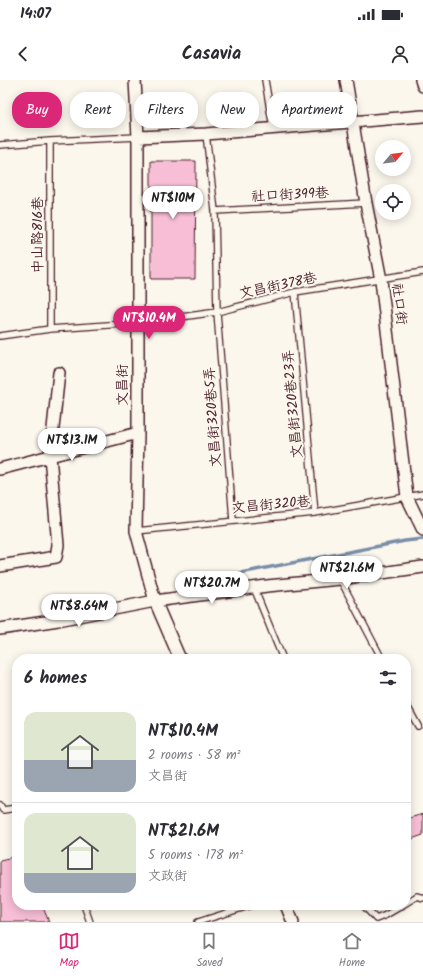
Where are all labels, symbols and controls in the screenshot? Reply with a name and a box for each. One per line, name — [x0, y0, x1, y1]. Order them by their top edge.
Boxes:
text: 14:07 — [20, 2, 51, 26]
text: Casavia — [182, 40, 241, 69]
icon: back — [12, 43, 34, 65]
icon: person — [389, 43, 411, 65]
chip: Buy — [12, 92, 62, 128]
chip: Rent — [70, 92, 126, 128]
chip: Filters — [134, 92, 198, 128]
chip: New — [206, 92, 259, 128]
chip: Apartment — [267, 92, 357, 128]
north arrow — [375, 140, 411, 176]
map controls — [375, 140, 411, 220]
street label: 社口街399巷 — [251, 182, 330, 208]
button: locate — [375, 184, 411, 220]
pin: NT$10M — [140, 186, 206, 220]
text: NT$10M — [151, 188, 195, 209]
street label: 中山路816巷 — [27, 196, 49, 273]
street label: 文昌街378巷 — [237, 267, 320, 305]
street label: 社口街 — [386, 282, 412, 326]
pin: NT$10.4M — [108, 306, 190, 340]
text: NT$10.4M — [122, 308, 176, 329]
street label: 文昌街320巷23弄 — [277, 349, 309, 459]
street label: 文昌街 — [112, 364, 134, 406]
street label: 文昌街320巷5弄 — [199, 366, 227, 468]
pin: NT$13.1M — [31, 428, 113, 462]
text: NT$13.1M — [47, 430, 97, 451]
street label: 文昌街320巷 — [231, 491, 312, 519]
pin: NT$21.6M — [306, 556, 388, 590]
text: NT$21.6M — [320, 558, 374, 579]
pin: NT$20.7M — [171, 571, 253, 605]
text: NT$20.7M — [184, 573, 240, 594]
pin: NT$8.64M — [38, 594, 120, 628]
text: NT$8.64M — [50, 596, 108, 617]
text: 6 homes — [24, 665, 87, 692]
icon: filters — [377, 667, 399, 689]
text: NT$10.4M — [148, 718, 218, 745]
icon: home — [56, 728, 104, 776]
text: 2 rooms · 58 m² — [148, 745, 241, 766]
text: 文昌街 — [148, 766, 187, 787]
text: NT$21.6M — [148, 818, 219, 845]
icon: home — [56, 829, 104, 877]
text: 5 rooms · 178 m² — [148, 845, 243, 866]
text: 文政街 — [148, 866, 187, 887]
tab: Map — [58, 930, 80, 972]
tab: Saved — [196, 930, 223, 972]
tab: Home — [339, 930, 365, 972]

